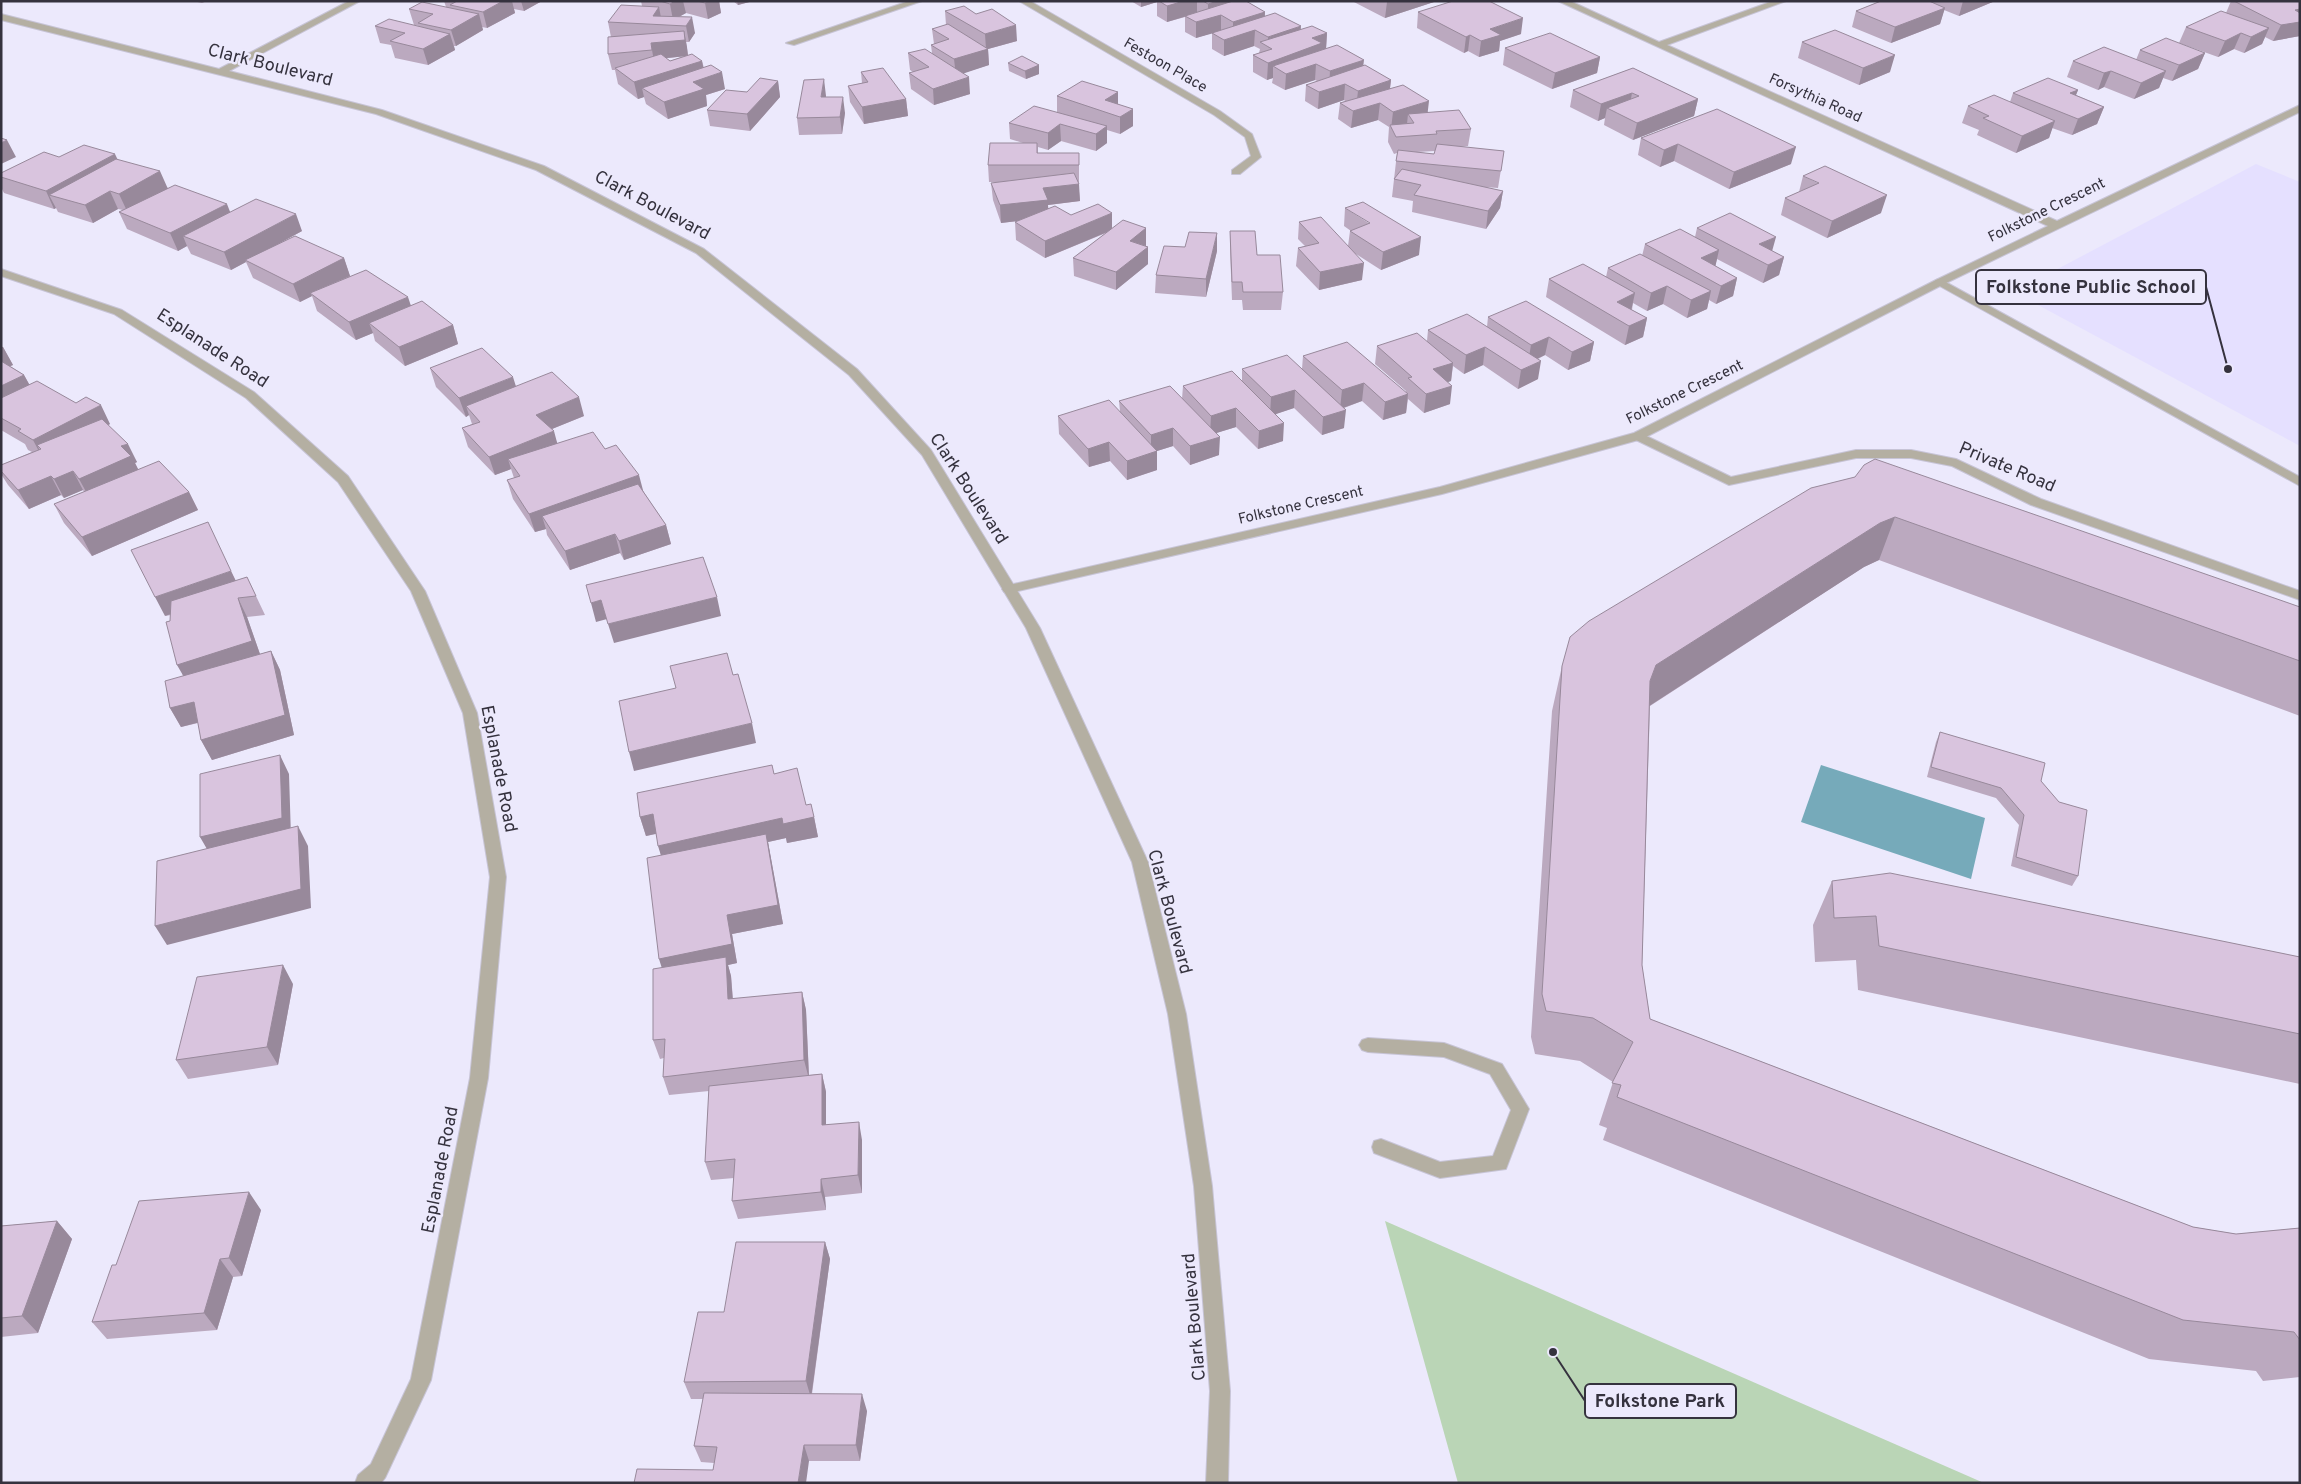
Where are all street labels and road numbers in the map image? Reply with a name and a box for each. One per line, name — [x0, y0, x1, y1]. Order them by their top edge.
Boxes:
street label: Festoon Place — [1120, 34, 1210, 98]
street label: Clark Boulevard — [205, 39, 335, 93]
street label: Forsythia Road — [1766, 70, 1864, 128]
street label: Clark Boulevard — [590, 166, 714, 246]
street label: Folkstone Crescent — [1985, 174, 2109, 248]
street label: Esplanade Road — [152, 304, 272, 394]
street label: Folkstone Crescent — [1623, 356, 1747, 430]
street label: Clark Boulevard — [923, 429, 1013, 549]
street label: Private Road — [1955, 437, 2059, 499]
street label: Folkstone Crescent — [1237, 482, 1365, 530]
street label: Esplanade Road — [474, 703, 522, 835]
street label: Clark Boulevard — [1141, 847, 1197, 977]
street label: Esplanade Road — [417, 1104, 465, 1236]
street label: Clark Boulevard — [1178, 1252, 1212, 1382]

